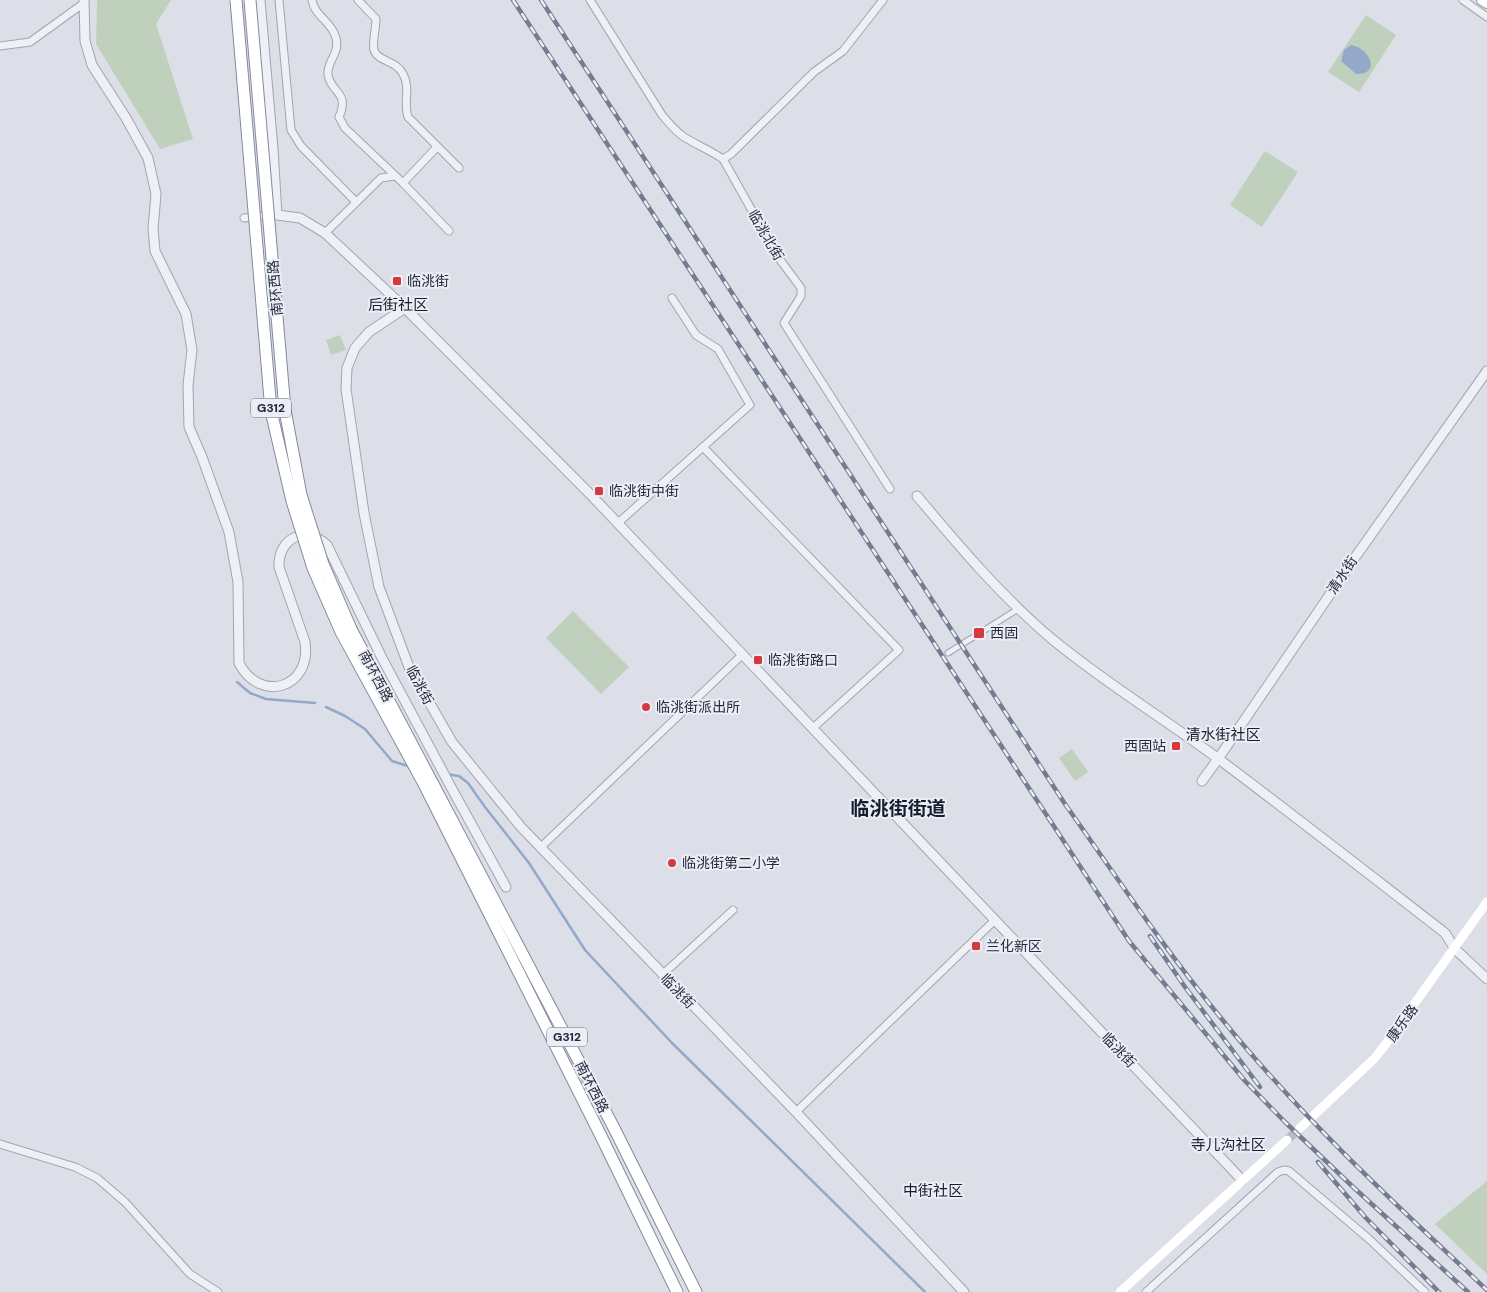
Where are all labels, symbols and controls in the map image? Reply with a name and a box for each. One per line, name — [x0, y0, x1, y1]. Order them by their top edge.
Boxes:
street label: 临洮北街 — [744, 206, 788, 264]
street label: 南环西路 — [264, 259, 286, 317]
place label: 临洮街 — [407, 272, 449, 290]
marker: 临洮街 — [391, 275, 403, 287]
district label: 后街社区 — [368, 295, 428, 315]
road number: G312 — [251, 398, 291, 418]
place label: 临洮街中街 — [609, 482, 679, 500]
marker: 临洮街中街 — [593, 485, 605, 497]
street label: 清水街 — [1323, 553, 1361, 597]
place label: 西固 — [990, 624, 1018, 642]
marker: 西固 — [972, 626, 986, 640]
street label: 南环西路 — [355, 647, 397, 705]
place label: 临洮街路口 — [768, 651, 838, 669]
marker: 临洮街路口 — [752, 654, 764, 666]
street label: 临洮街 — [402, 662, 438, 708]
place label: 临洮街派出所 — [656, 698, 740, 716]
marker: 临洮街派出所 — [640, 701, 652, 713]
district label: 清水街社区 — [1185, 725, 1261, 745]
place label: 西固站 — [1124, 737, 1166, 755]
marker: 西固站 — [1170, 740, 1182, 752]
district label: 临洮街街道 — [850, 796, 946, 821]
place label: 临洮街第二小学 — [682, 854, 780, 872]
marker: 临洮街第二小学 — [666, 857, 678, 869]
place label: 兰化新区 — [986, 937, 1042, 955]
marker: 兰化新区 — [970, 940, 982, 952]
street label: 临洮街 — [657, 970, 699, 1012]
street label: 康乐路 — [1382, 1001, 1422, 1045]
road number: G312 — [547, 1028, 587, 1046]
street label: 临洮街 — [1098, 1029, 1140, 1071]
street label: 南环西路 — [571, 1058, 613, 1116]
district label: 寺儿沟社区 — [1190, 1135, 1266, 1155]
district label: 中街社区 — [903, 1181, 963, 1201]

